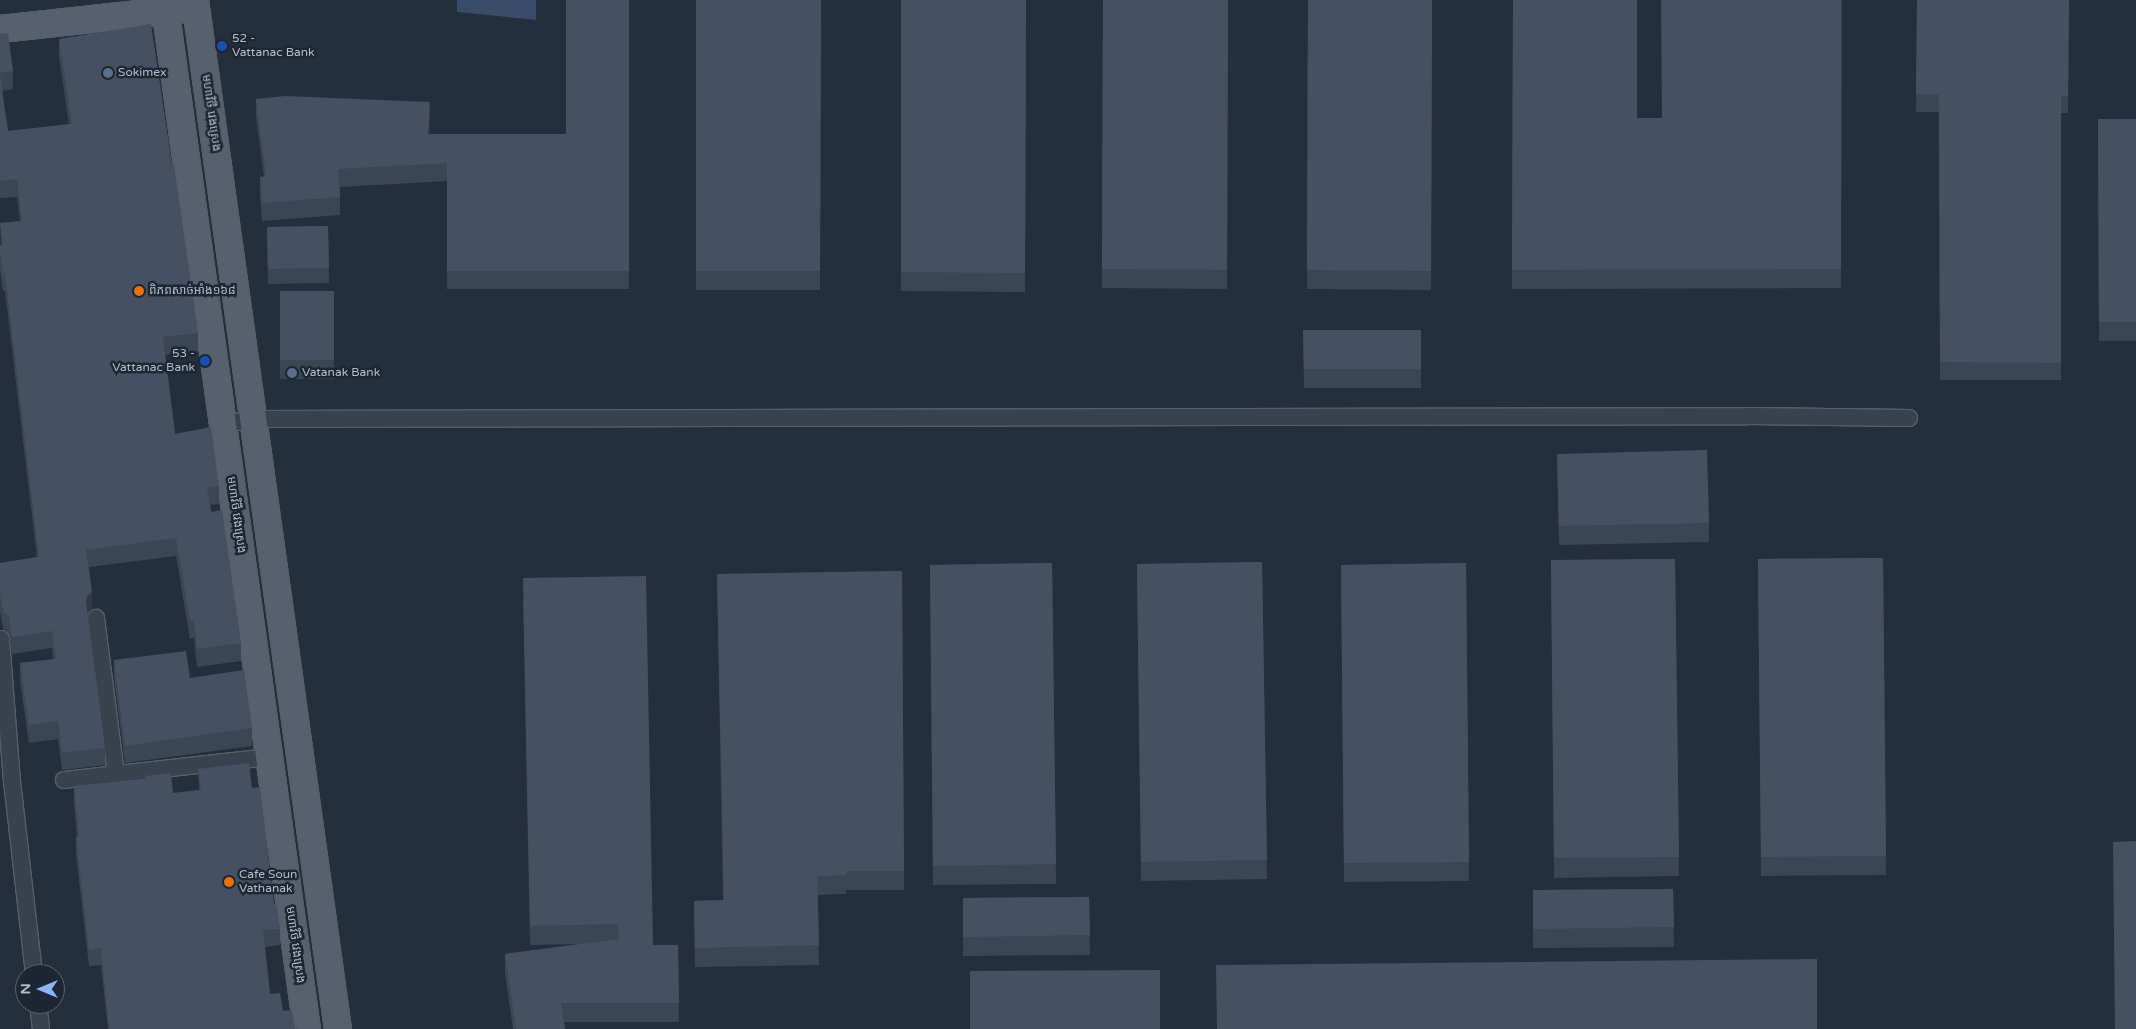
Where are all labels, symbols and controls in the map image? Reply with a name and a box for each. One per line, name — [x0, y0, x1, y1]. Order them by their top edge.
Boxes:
place label: 52 - Vattanac Bank — [232, 32, 315, 60]
marker: 52 - Vattanac Bank — [216, 40, 228, 52]
place label: Sokimex — [118, 66, 166, 80]
marker: Sokimex — [102, 67, 114, 79]
street label: មហាវិថី វេងស្រេង — [198, 74, 224, 152]
place label: ពិភពសាច់អាំង១៦៨ — [149, 284, 236, 298]
marker: ពិភពសាច់អាំង១៦៨ — [133, 285, 145, 297]
place label: 53 - Vattanac Bank — [112, 347, 195, 375]
marker: 53 - Vattanac Bank — [199, 355, 211, 367]
place label: Vatanak Bank — [302, 366, 380, 380]
marker: Vatanak Bank — [286, 367, 298, 379]
street label: មហាវិថី វេងស្រេង — [223, 476, 249, 554]
place label: Cafe Soun Vathanak — [239, 868, 297, 896]
marker: Cafe Soun Vathanak — [223, 876, 235, 888]
street label: មហាវិថី វេងស្រេង — [282, 906, 308, 984]
north arrow — [15, 964, 65, 1014]
text: N — [17, 983, 34, 995]

